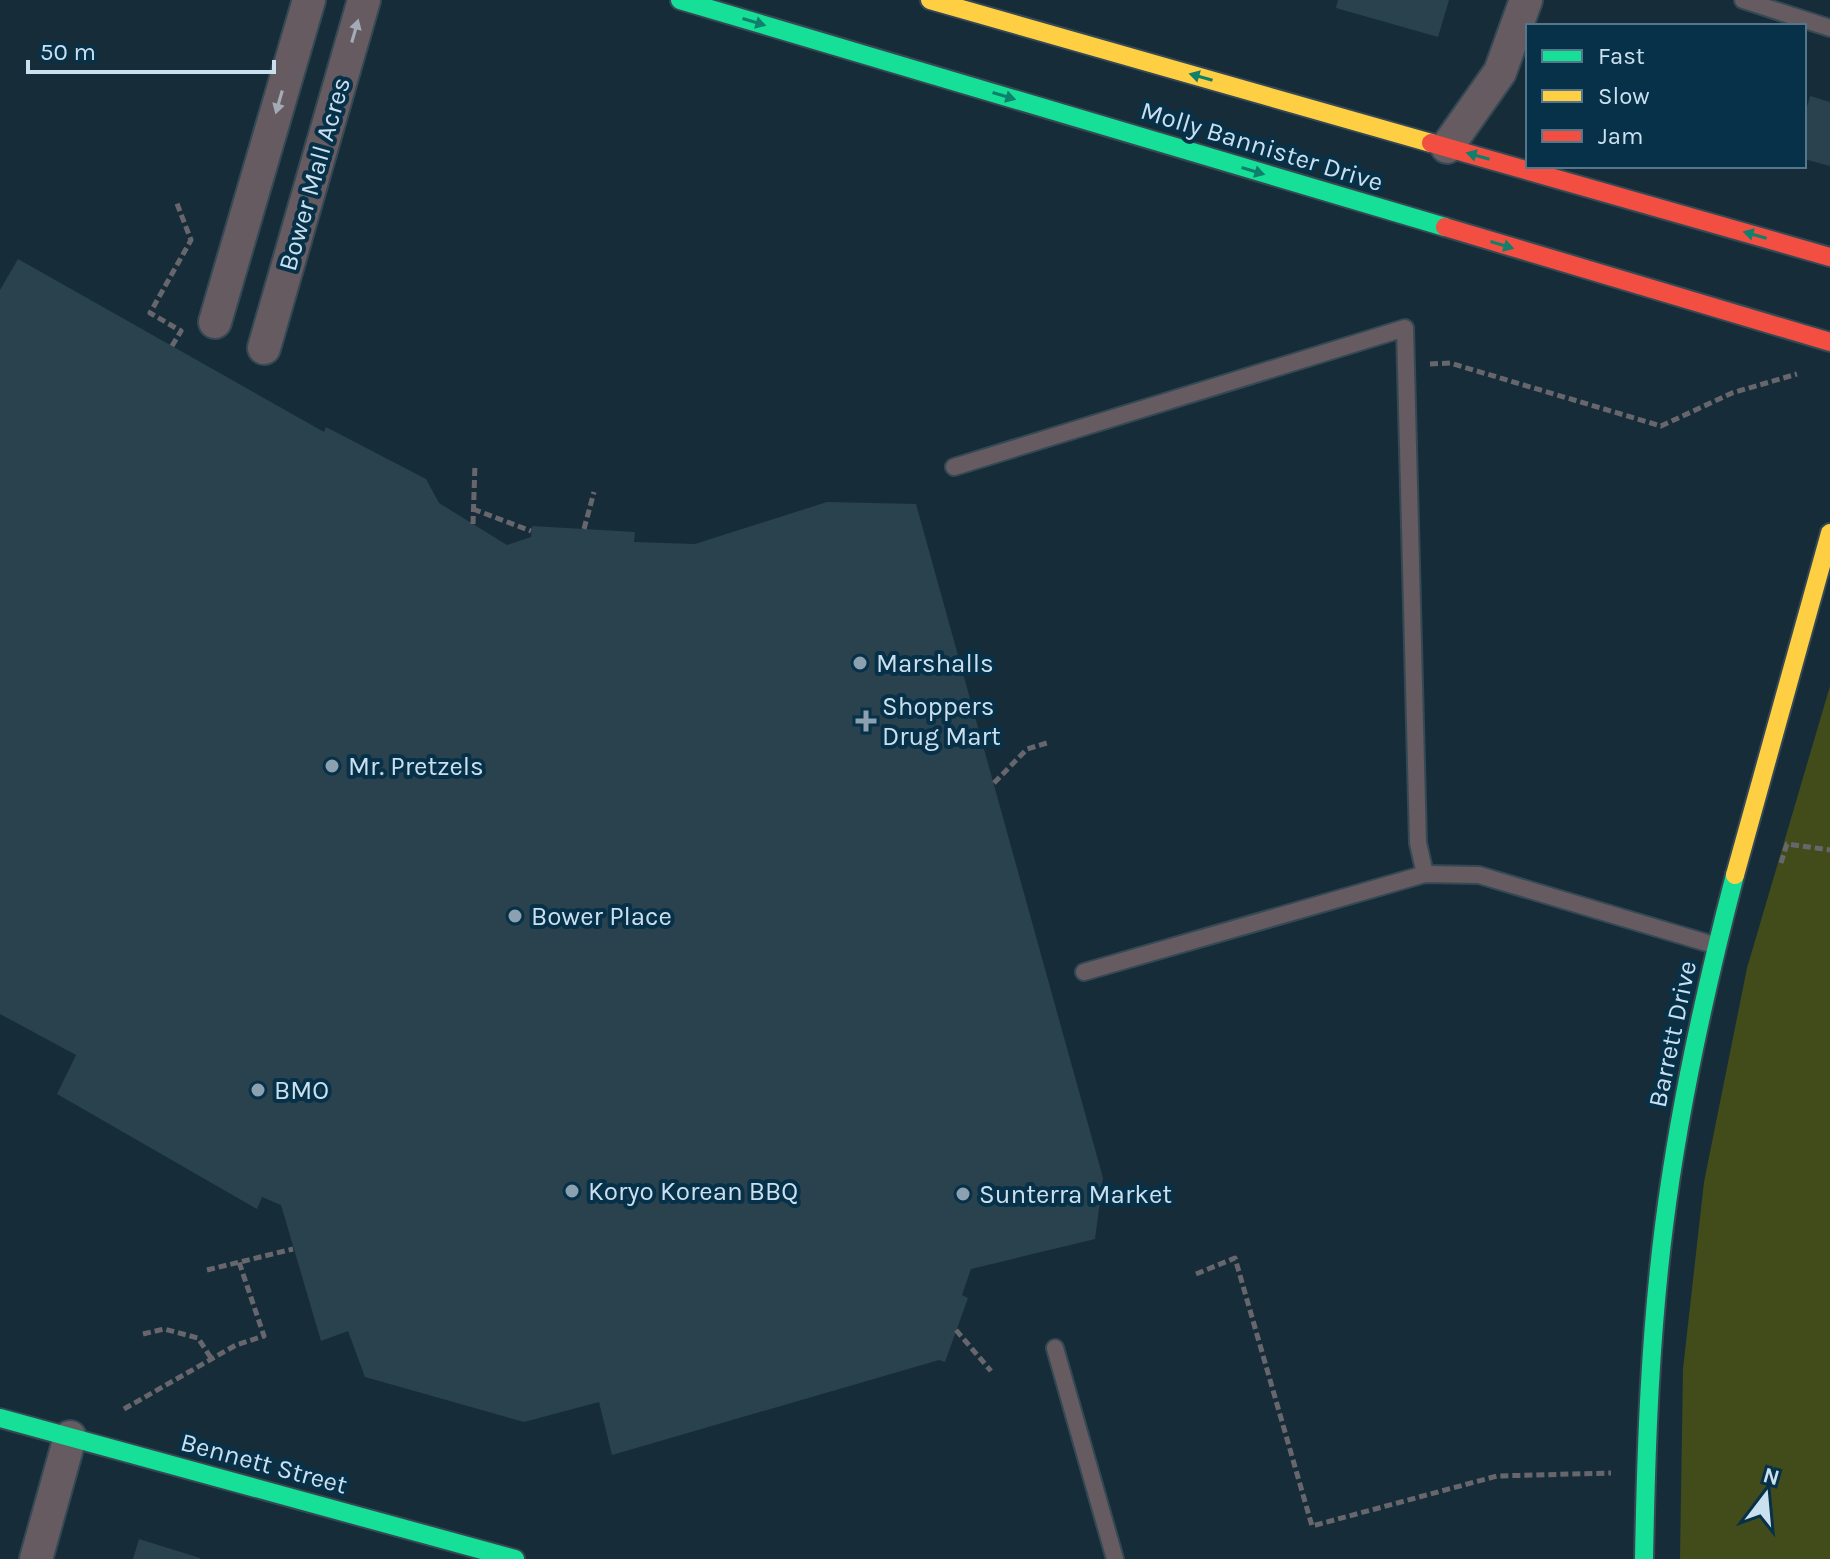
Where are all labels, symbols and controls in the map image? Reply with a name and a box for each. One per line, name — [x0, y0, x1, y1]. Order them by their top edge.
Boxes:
one-way arrow — [743, 16, 767, 29]
one-way arrow — [349, 18, 362, 42]
scale bar — [28, 24, 274, 74]
legend — [1526, 24, 1806, 168]
text: 50 m — [40, 38, 96, 66]
text: Fast — [1598, 42, 1645, 70]
one-way arrow — [1189, 70, 1213, 83]
street label: Bower Mall Acres — [272, 74, 357, 275]
text: Slow — [1598, 82, 1650, 110]
one-way arrow — [272, 90, 285, 114]
one-way arrow — [992, 90, 1016, 103]
street label: Molly Bannister Drive — [1137, 95, 1387, 198]
text: Jam — [1598, 122, 1643, 150]
one-way arrow — [1466, 149, 1490, 162]
one-way arrow — [1241, 165, 1265, 178]
one-way arrow — [1743, 229, 1768, 241]
one-way arrow — [1490, 239, 1514, 252]
place label: Marshalls — [876, 648, 994, 679]
marker: Marshalls — [851, 654, 869, 672]
place label: Shoppers Drug Mart — [882, 691, 1001, 752]
marker: Shoppers Drug Mart — [857, 712, 875, 730]
place label: Mr. Pretzels — [348, 751, 484, 782]
marker: Mr. Pretzels — [323, 757, 341, 775]
place label: Bower Place — [531, 901, 672, 932]
marker: Bower Place — [506, 907, 524, 925]
street label: Barrett Drive — [1642, 958, 1703, 1110]
place label: BMO — [274, 1075, 329, 1106]
marker: BMO — [249, 1081, 267, 1099]
place label: Koryo Korean BBQ — [588, 1176, 798, 1207]
place label: Sunterra Market — [979, 1179, 1172, 1210]
marker: Koryo Korean BBQ — [563, 1182, 581, 1200]
marker: Sunterra Market — [954, 1185, 972, 1203]
street label: Bennett Street — [177, 1426, 351, 1501]
north arrow — [1726, 1455, 1806, 1535]
text: N — [1760, 1462, 1782, 1491]

